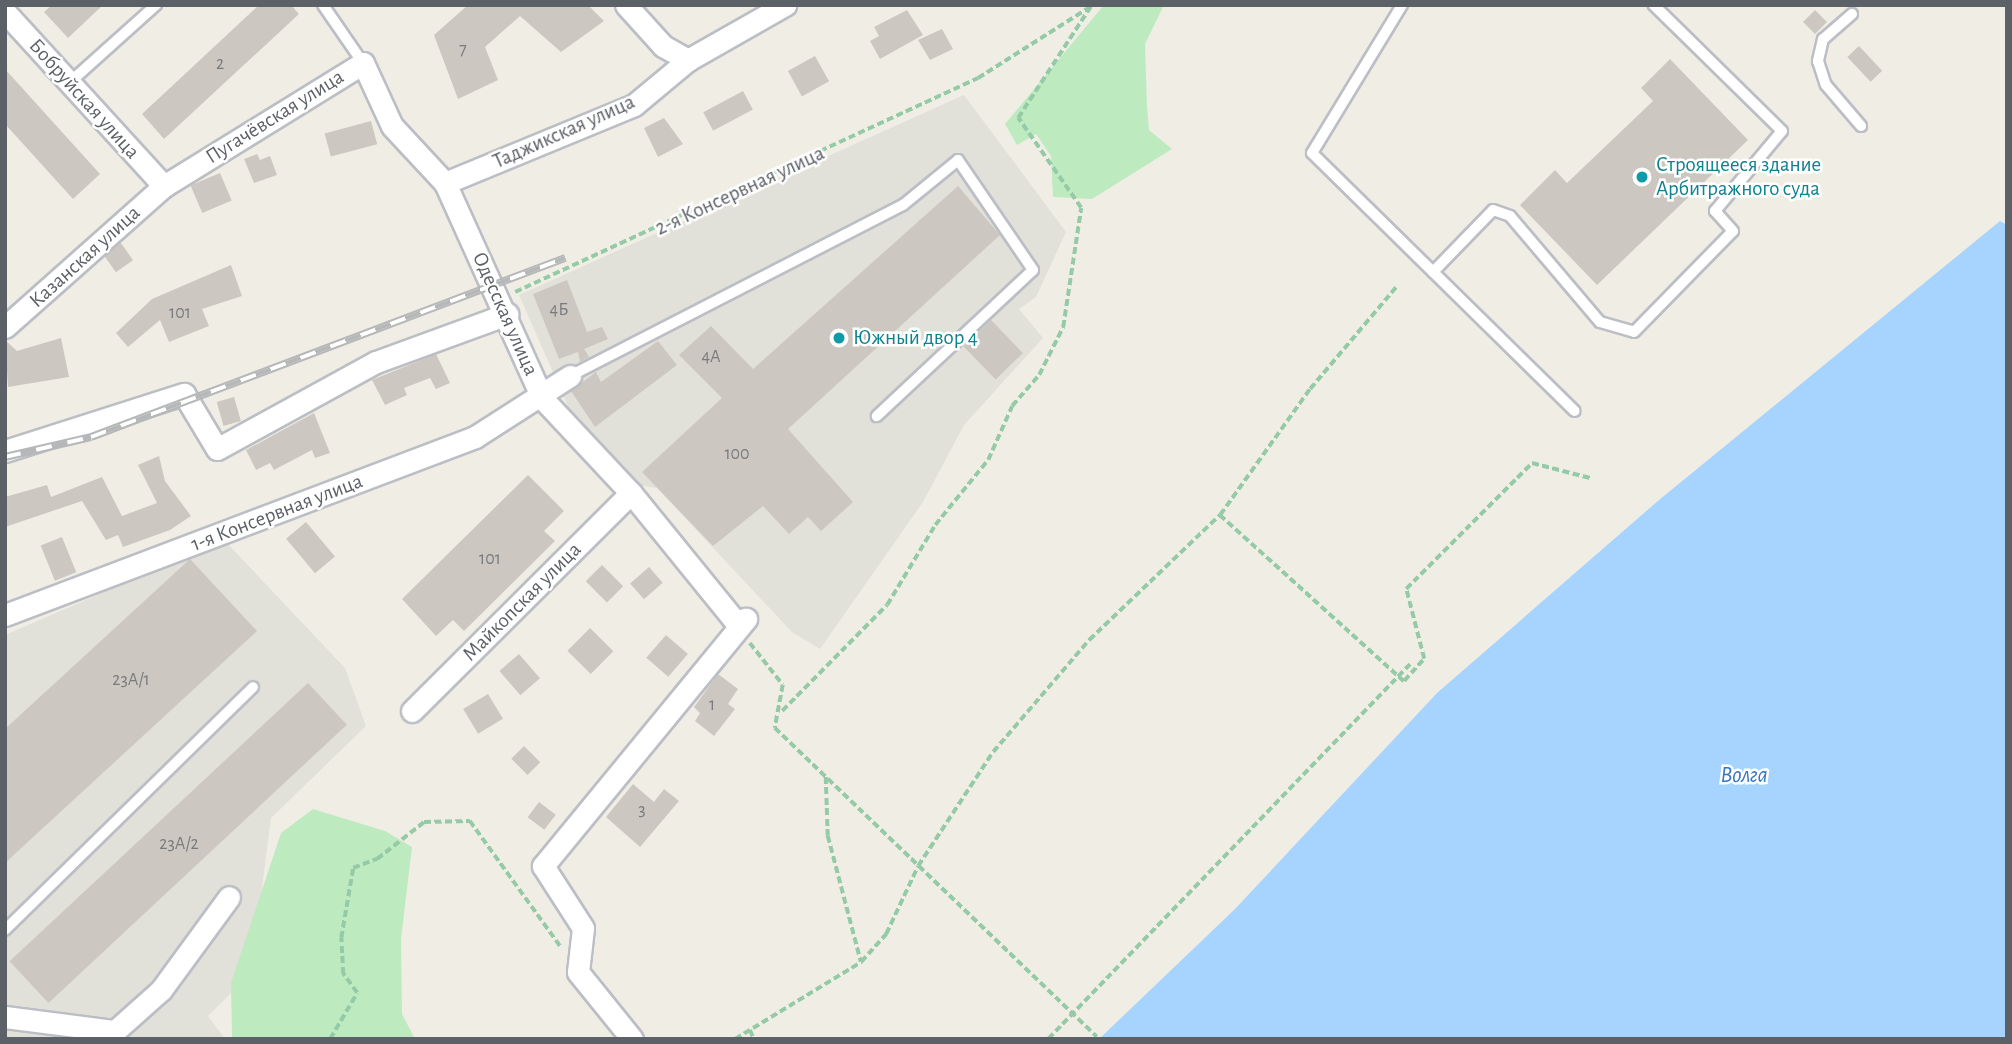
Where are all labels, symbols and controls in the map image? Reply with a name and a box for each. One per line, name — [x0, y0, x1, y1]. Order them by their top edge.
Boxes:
street label: Бобруйская улица — [23, 34, 145, 164]
house number: 7 — [459, 39, 467, 61]
house number: 2 — [216, 53, 224, 75]
street label: Пугачёвская улица — [201, 64, 349, 170]
street label: Таджикская улица — [489, 89, 639, 175]
street label: 2-я Консервная улица — [651, 141, 829, 241]
place label: Строящееся здание Арбитражного суда — [1656, 152, 1821, 202]
marker: Строящееся здание Арбитражного суда — [1634, 169, 1650, 185]
street label: Казанская улица — [24, 201, 146, 313]
street label: Одесская улица — [467, 248, 543, 380]
house number: 4Б — [550, 299, 568, 321]
house number: 101 — [169, 302, 191, 324]
place label: Южный двор 4 — [853, 325, 978, 351]
marker: Южный двор 4 — [831, 330, 847, 346]
house number: 4А — [701, 346, 721, 368]
house number: 100 — [724, 443, 750, 465]
street label: 1-я Консервная улица — [188, 469, 366, 557]
street label: Майкопская улица — [457, 537, 587, 667]
house number: 101 — [479, 548, 501, 570]
house number: 23А/1 — [112, 669, 150, 691]
house number: 1 — [709, 694, 715, 716]
water label: Волга — [1720, 762, 1768, 790]
house number: 3 — [638, 799, 646, 821]
house number: 23А/2 — [159, 833, 199, 855]

